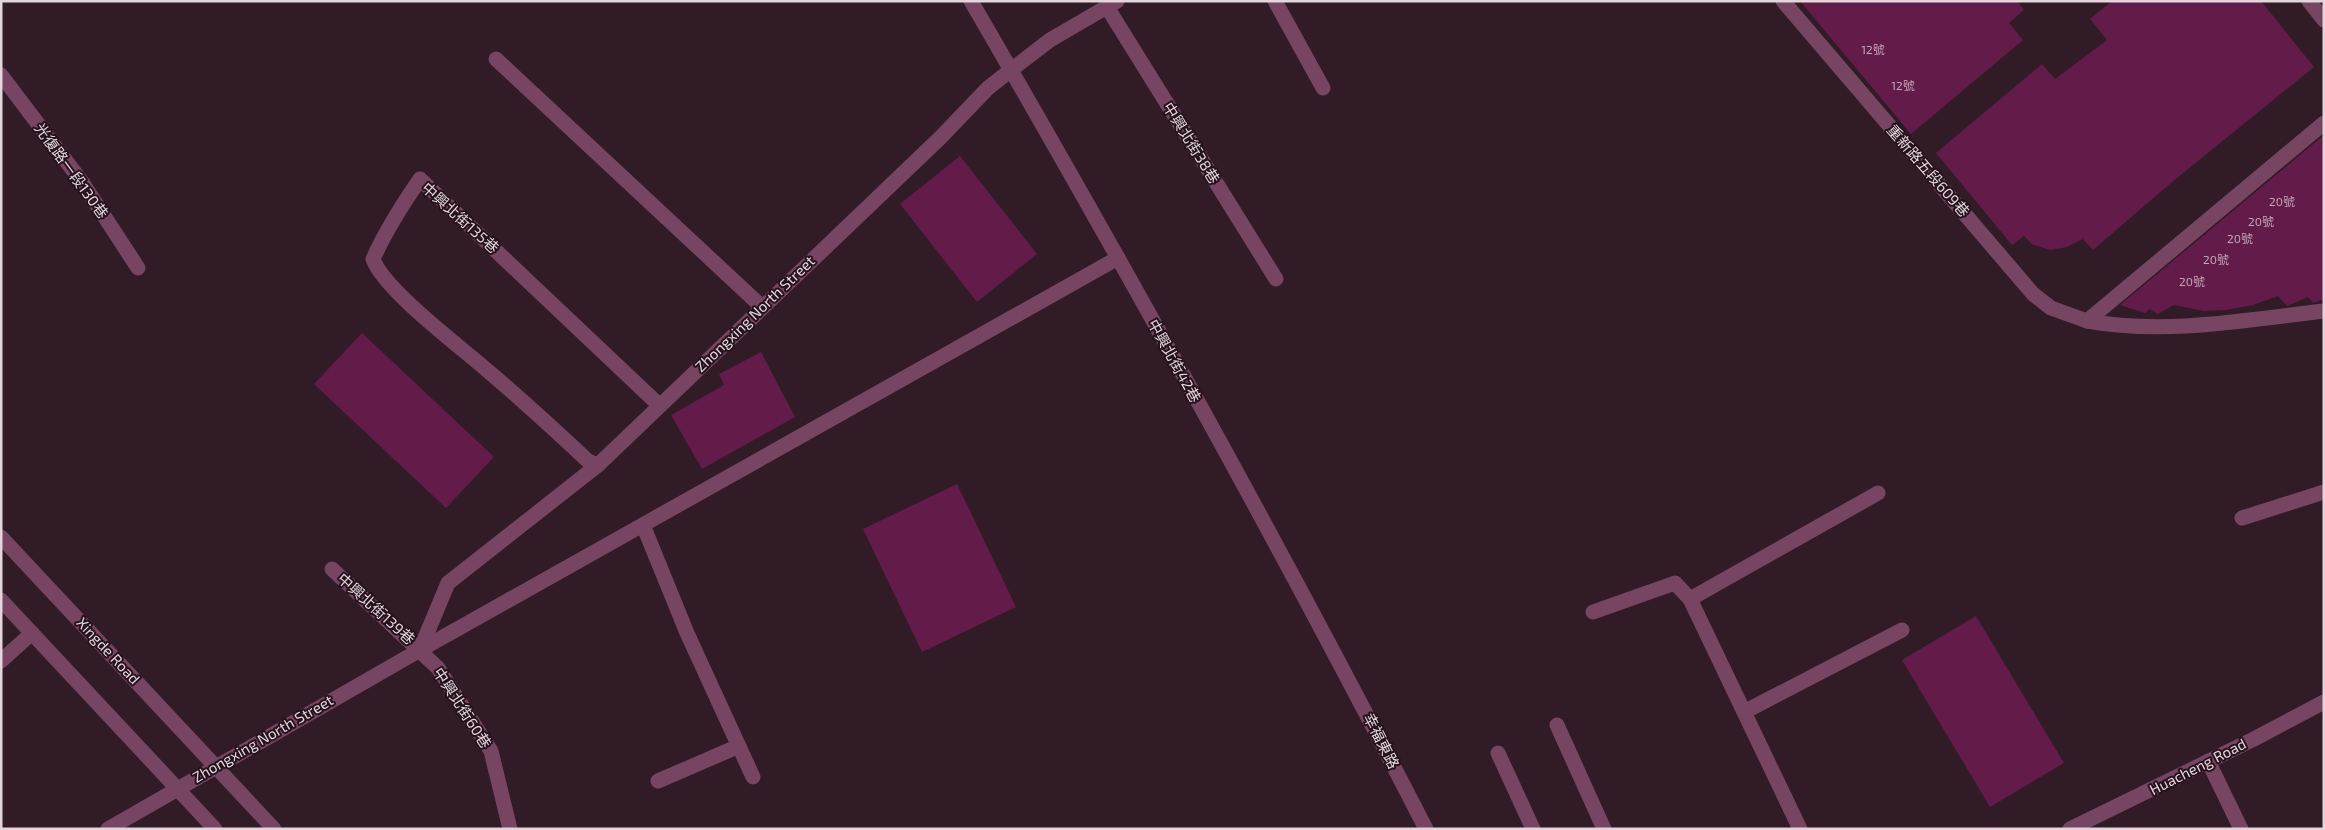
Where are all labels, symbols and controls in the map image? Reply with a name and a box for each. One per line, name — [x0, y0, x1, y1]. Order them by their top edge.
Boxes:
house number: 12號 — [1861, 42, 1885, 56]
house number: 12號 — [1891, 78, 1915, 92]
street label: 中興北街38巷 — [1160, 98, 1224, 186]
street label: 光復路一段130巷 — [31, 119, 112, 222]
street label: 重新路五段609巷 — [1884, 121, 1974, 220]
street label: 中興北街135巷 — [418, 178, 503, 257]
house number: 20號 — [2269, 194, 2295, 208]
house number: 20號 — [2248, 214, 2274, 228]
house number: 20號 — [2227, 231, 2253, 245]
street label: Zhongxing North Street — [691, 251, 818, 375]
house number: 20號 — [2203, 252, 2229, 266]
house number: 20號 — [2179, 274, 2205, 288]
street label: 中興北街42巷 — [1145, 316, 1205, 405]
street label: 中興北街139巷 — [334, 569, 419, 648]
street label: Xingde Road — [73, 613, 144, 687]
street label: 中興北街60巷 — [430, 664, 496, 751]
street label: Zhongxing North Street — [189, 690, 336, 786]
street label: 幸福東路 — [1360, 710, 1404, 771]
street label: Huacheng Road — [2146, 734, 2249, 798]

